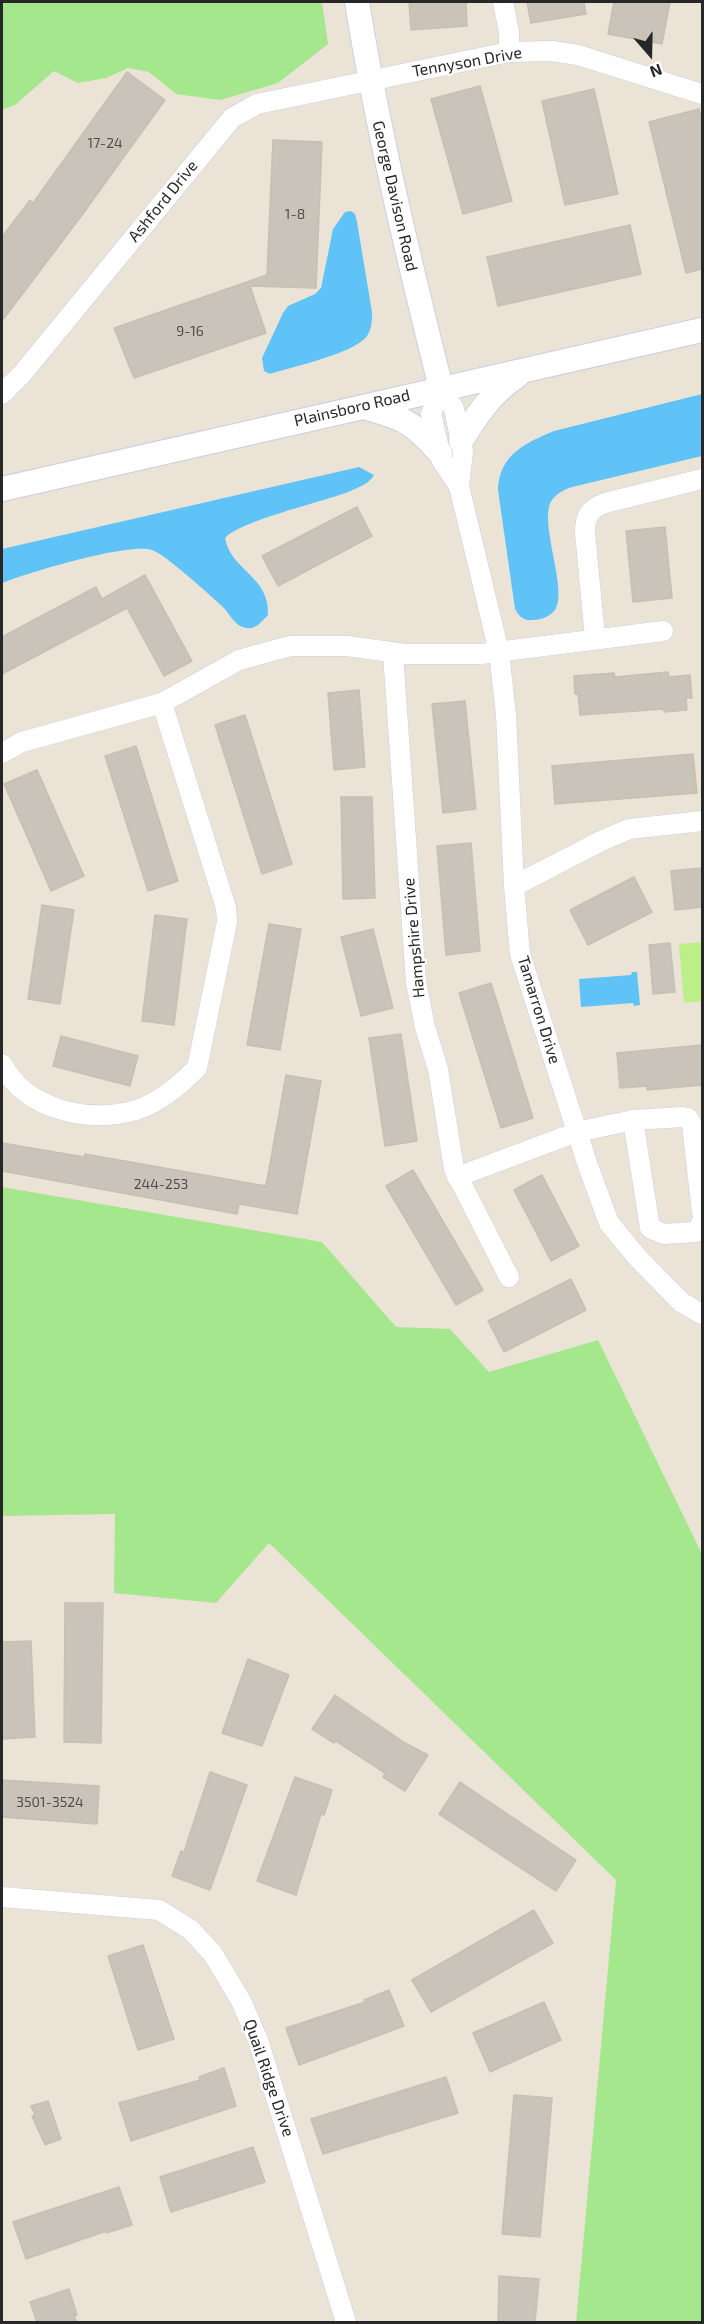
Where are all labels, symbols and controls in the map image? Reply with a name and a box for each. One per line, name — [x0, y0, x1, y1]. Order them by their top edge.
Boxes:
north arrow — [620, 24, 680, 84]
street label: Tennyson Drive — [411, 43, 523, 81]
text: N — [648, 60, 665, 82]
street label: George Davison Road — [368, 119, 422, 273]
house number: 17-24 — [87, 135, 123, 151]
street label: Ashford Drive — [124, 156, 202, 246]
house number: 1-8 — [285, 206, 305, 222]
house number: 9-16 — [176, 323, 204, 339]
street label: Plainsboro Road — [292, 385, 412, 431]
street label: Hampshire Drive — [399, 877, 429, 999]
street label: Tamarron Drive — [513, 954, 565, 1066]
house number: 244-253 — [134, 1176, 188, 1192]
house number: 3501-3524 — [16, 1794, 84, 1810]
street label: Quail Ridge Drive — [240, 2017, 298, 2139]

